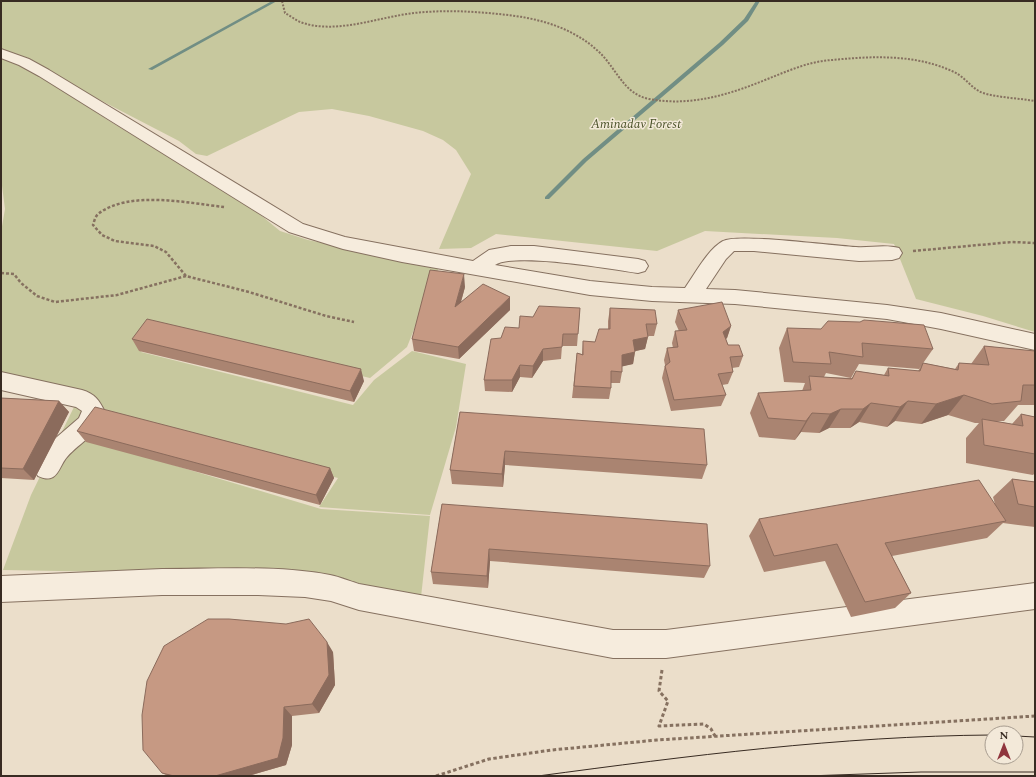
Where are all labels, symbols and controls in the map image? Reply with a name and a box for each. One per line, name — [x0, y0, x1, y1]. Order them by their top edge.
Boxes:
park label: Aminadav Forest — [590, 114, 682, 134]
north arrow — [984, 725, 1024, 765]
text: N — [1000, 727, 1009, 744]

